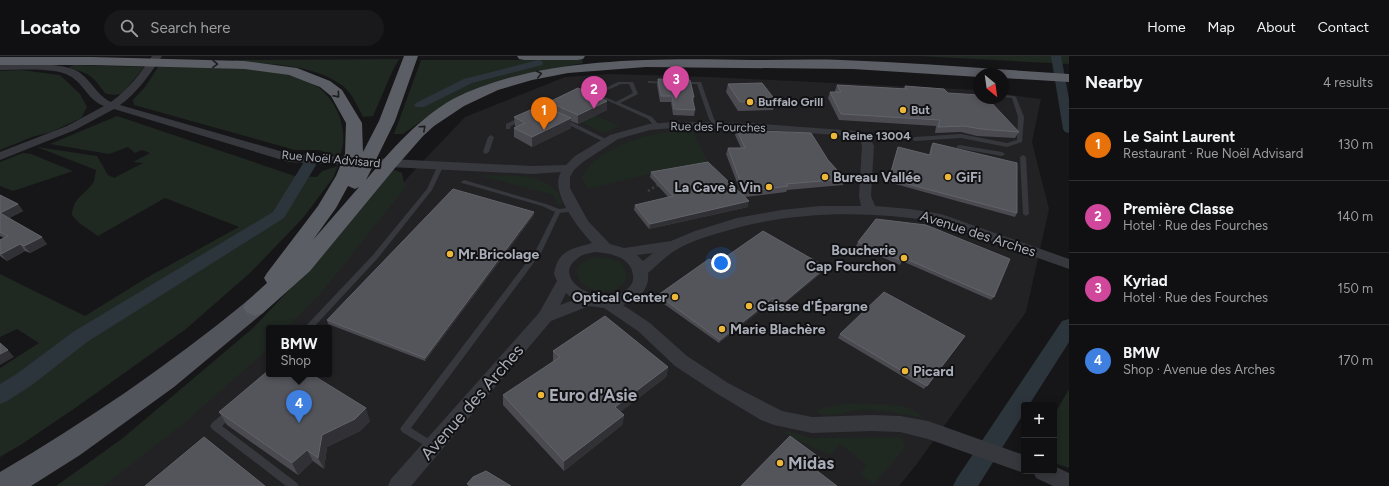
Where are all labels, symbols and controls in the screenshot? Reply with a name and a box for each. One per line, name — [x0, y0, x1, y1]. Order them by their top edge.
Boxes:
search box — [104, 10, 384, 46]
text: Locato — [20, 16, 80, 39]
icon: search — [118, 17, 140, 39]
text: Search here — [150, 19, 230, 37]
text: Home — [1147, 19, 1186, 36]
text: Map — [1208, 19, 1235, 36]
text: About — [1257, 19, 1296, 36]
text: Contact — [1318, 19, 1369, 36]
one-way arrow — [212, 60, 218, 68]
pin: 3 — [663, 66, 689, 99]
north arrow — [973, 68, 1009, 104]
one-way arrow — [536, 70, 542, 79]
text: Nearby — [1085, 72, 1143, 92]
text: 4 results — [1323, 75, 1373, 90]
pin: 2 — [581, 76, 607, 109]
one-way arrow — [333, 90, 340, 98]
place label: Buffalo Grill — [758, 95, 823, 109]
pin: 1 — [531, 97, 557, 130]
marker: Buffalo Grill — [745, 97, 755, 107]
place label: But — [911, 103, 930, 117]
marker: But — [898, 105, 908, 115]
street label: Rue des Fourches — [670, 119, 766, 135]
one-way arrow — [418, 126, 426, 133]
text: Le Saint Laurent — [1123, 128, 1235, 146]
place label: Reine 13004 — [842, 129, 911, 143]
marker: Reine 13004 — [829, 131, 839, 141]
text: 1 — [1095, 137, 1101, 152]
text: 130 m — [1338, 137, 1373, 152]
text: Restaurant · Rue Noël Advisard — [1123, 146, 1303, 161]
street label: Rue Noël Advisard — [281, 148, 381, 170]
place label: Bureau Vallée — [833, 169, 921, 186]
place label: GiFi — [956, 169, 982, 186]
marker: Bureau Vallée — [820, 172, 830, 182]
marker: GiFi — [943, 172, 953, 182]
place label: La Cave à Vin — [674, 179, 761, 196]
marker: La Cave à Vin — [764, 182, 774, 192]
text: Première Classe — [1123, 200, 1234, 218]
street label: Avenue des Arches — [918, 207, 1038, 261]
text: 2 — [1094, 209, 1102, 224]
text: 140 m — [1337, 209, 1373, 224]
text: Hotel · Rue des Fourches — [1123, 218, 1268, 233]
place label: Boucherie Cap Fourchon — [806, 242, 896, 275]
place label: Mr.Bricolage — [458, 246, 539, 263]
marker: Mr.Bricolage — [445, 249, 455, 259]
your location — [711, 253, 731, 273]
marker: Boucherie Cap Fourchon — [899, 253, 909, 263]
text: Kyriad — [1123, 272, 1168, 290]
text: 3 — [1094, 281, 1102, 296]
text: 150 m — [1338, 281, 1373, 296]
place label: Optical Center — [572, 289, 668, 306]
text: Hotel · Rue des Fourches — [1123, 290, 1268, 305]
marker: Optical Center — [670, 292, 680, 302]
place label: Caisse d'Épargne — [757, 298, 868, 315]
marker: Caisse d'Épargne — [744, 301, 754, 311]
place label: Marie Blachère — [730, 321, 826, 338]
marker: Marie Blachère — [717, 324, 727, 334]
popup — [266, 325, 332, 377]
text: BMW — [281, 335, 317, 353]
street label: Avenue des Arches — [416, 340, 528, 464]
text: BMW — [1123, 344, 1160, 362]
text: Shop — [281, 353, 311, 368]
text: 4 — [1094, 353, 1102, 368]
text: 170 m — [1338, 353, 1373, 368]
text: Shop · Avenue des Arches — [1123, 362, 1275, 377]
place label: Picard — [913, 363, 954, 380]
marker: Picard — [900, 366, 910, 376]
place label: Euro d'Asie — [549, 385, 638, 405]
pin: 4 — [286, 390, 312, 423]
marker: Euro d'Asie — [536, 390, 546, 400]
map controls — [1021, 402, 1057, 474]
button: + — [1021, 402, 1057, 438]
button: − — [1021, 438, 1057, 474]
place label: Midas — [788, 453, 834, 473]
marker: Midas — [775, 458, 785, 468]

